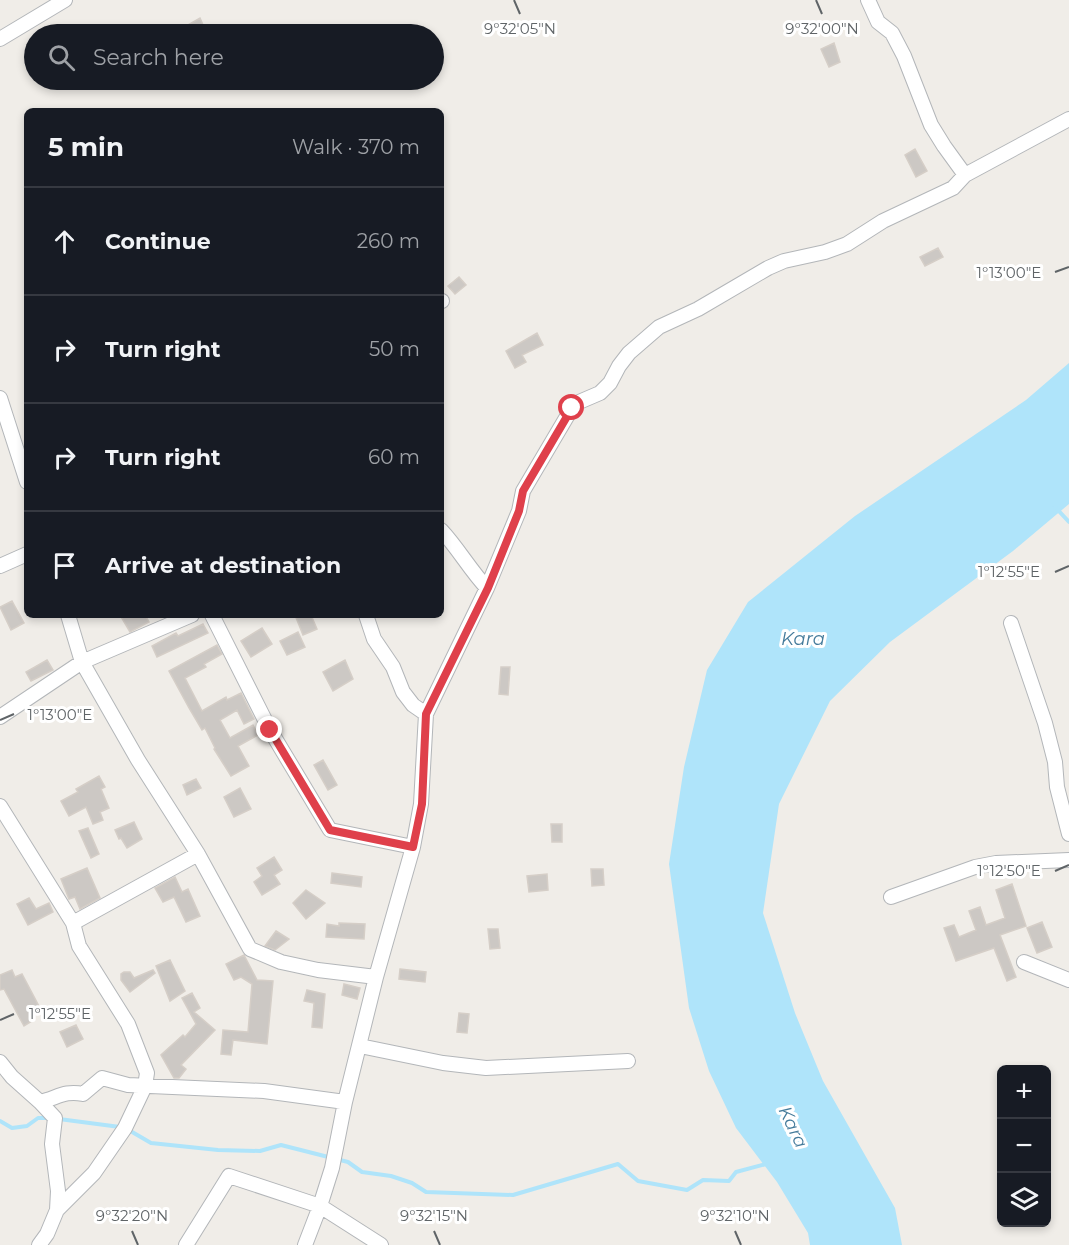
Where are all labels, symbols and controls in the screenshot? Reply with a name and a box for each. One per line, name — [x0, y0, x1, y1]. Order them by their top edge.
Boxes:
text: 9°32'05"N — [484, 19, 556, 38]
text: 9°32'00"N — [785, 19, 859, 38]
search box — [24, 24, 444, 90]
icon: search — [45, 41, 78, 74]
text: Search here — [93, 44, 224, 71]
text: 5 min — [48, 131, 124, 163]
text: Walk · 370 m — [292, 135, 420, 159]
icon: ahead — [48, 225, 81, 258]
text: Continue — [105, 228, 211, 255]
text: 260 m — [357, 229, 420, 253]
text: 1°13'00"E — [977, 263, 1041, 282]
icon: right — [48, 333, 81, 366]
text: Turn right — [105, 336, 220, 363]
text: 50 m — [369, 337, 420, 361]
route start — [558, 394, 584, 420]
icon: right — [48, 441, 81, 474]
text: Turn right — [105, 444, 220, 471]
text: 60 m — [368, 445, 420, 469]
icon: arrive — [48, 549, 81, 582]
text: Arrive at destination — [105, 552, 341, 579]
text: 1°12'55"E — [978, 562, 1040, 581]
water label: Kara — [781, 628, 825, 650]
text: 1°13'00"E — [28, 705, 92, 724]
route end — [256, 716, 282, 742]
text: 1°12'50"E — [977, 861, 1041, 880]
text: 1°12'55"E — [29, 1004, 91, 1023]
map controls — [997, 1065, 1051, 1227]
button: + — [997, 1065, 1051, 1119]
water label: Kara — [774, 1103, 812, 1151]
button: − — [997, 1119, 1051, 1173]
button: layers — [997, 1173, 1051, 1227]
text: 9°32'20"N — [96, 1206, 168, 1225]
text: 9°32'15"N — [400, 1206, 468, 1225]
text: 9°32'10"N — [700, 1206, 770, 1225]

